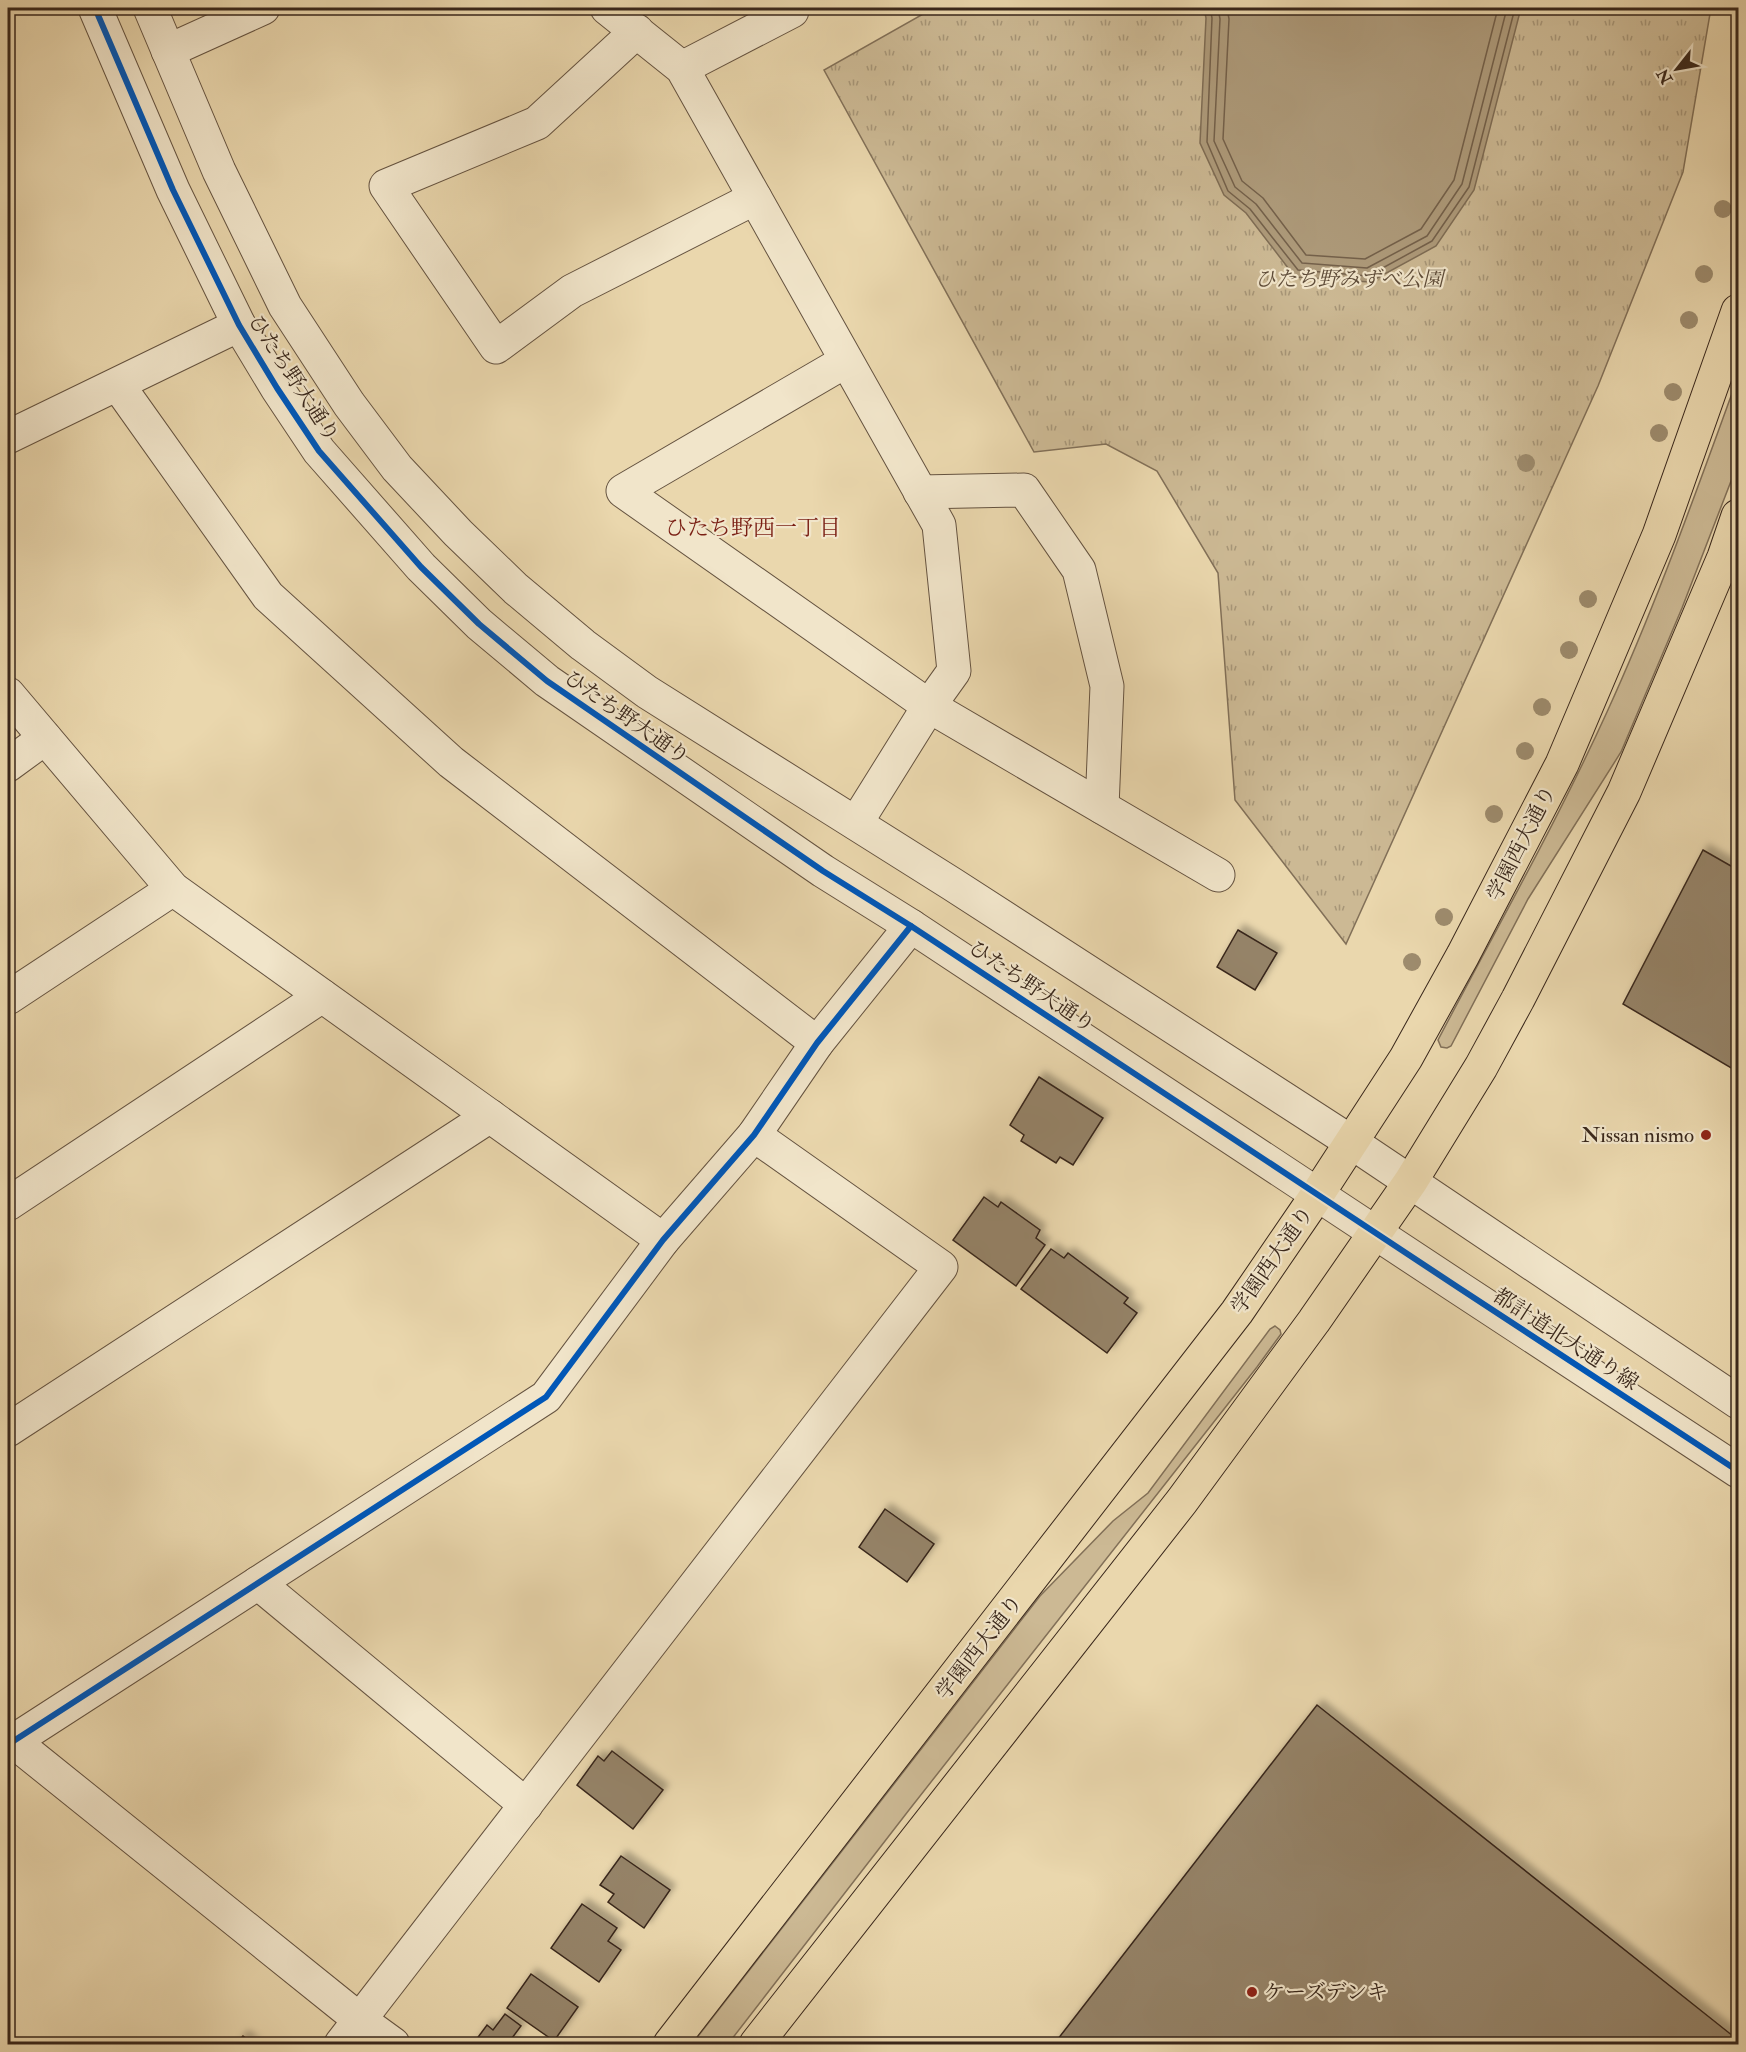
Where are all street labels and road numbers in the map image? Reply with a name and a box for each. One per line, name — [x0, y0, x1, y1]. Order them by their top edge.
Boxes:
street label: ひたち野大通り — [242, 309, 345, 447]
street label: ひたち野大通り — [559, 664, 695, 771]
street label: 学園西大通り — [1481, 781, 1562, 905]
street label: ひたち野大通り — [963, 934, 1100, 1039]
street label: 学園西大通り — [1225, 1201, 1320, 1320]
street label: 都計道北大通り線 — [1488, 1282, 1644, 1396]
street label: 学園西大通り — [930, 1589, 1029, 1705]

